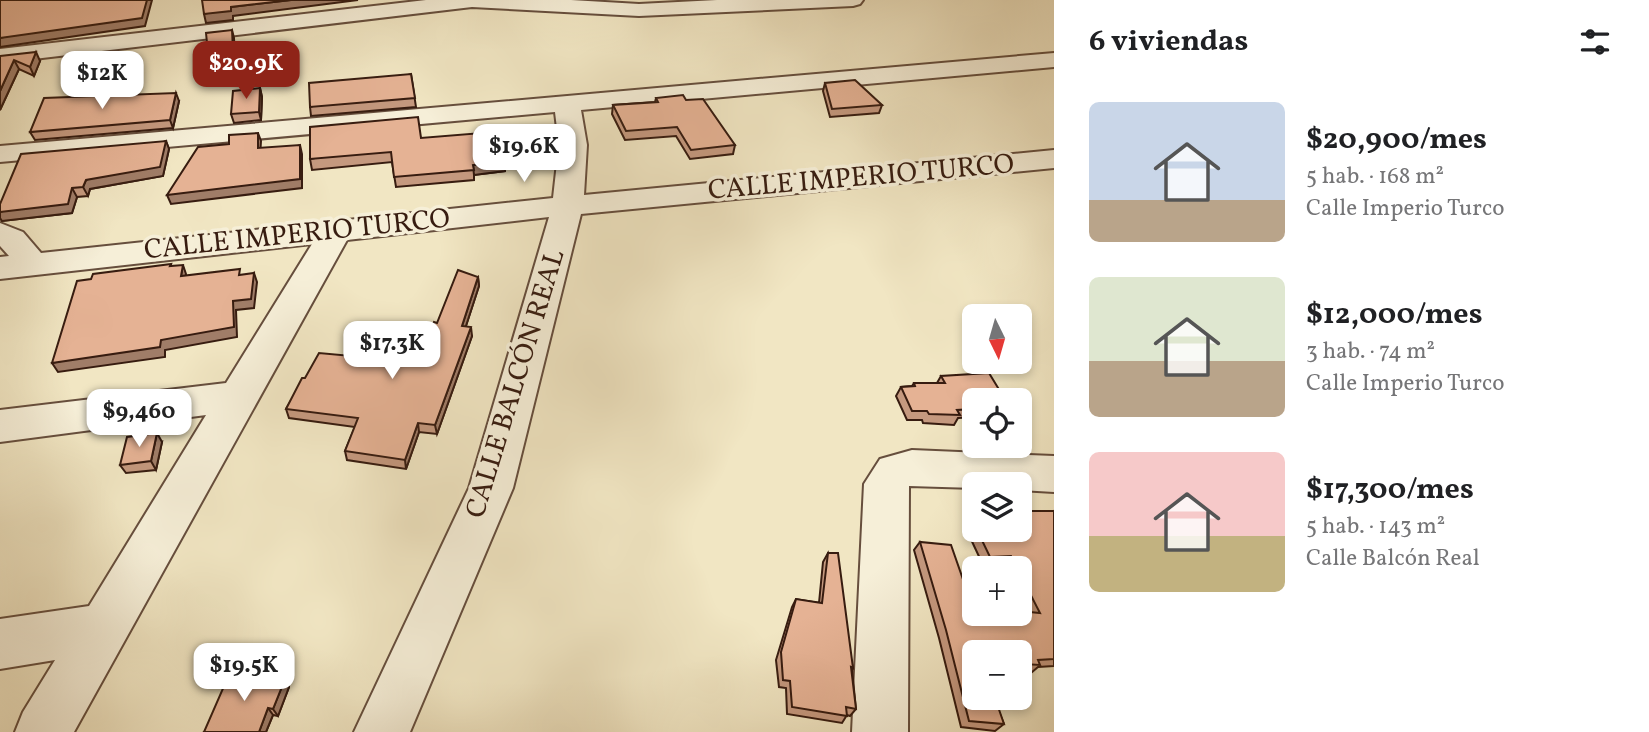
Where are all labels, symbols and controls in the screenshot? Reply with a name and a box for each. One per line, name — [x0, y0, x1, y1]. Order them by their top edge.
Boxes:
text: 6 viviendas — [1089, 21, 1248, 63]
icon: filters — [1576, 23, 1614, 61]
pin: $20.9K — [189, 42, 303, 101]
text: $20.9K — [209, 48, 283, 80]
pin: $12K — [61, 52, 143, 111]
text: $12K — [77, 58, 127, 90]
text: $20,900/mes — [1306, 119, 1487, 161]
pin: $19.6K — [467, 124, 581, 184]
icon: home — [1145, 130, 1229, 214]
text: $19.6K — [489, 131, 559, 163]
street label: CALLE IMPERIO TURCO — [706, 145, 1016, 211]
text: 5 hab. · 168 m² — [1306, 161, 1444, 193]
text: Calle Imperio Turco — [1306, 193, 1504, 225]
street label: CALLE IMPERIO TURCO — [142, 200, 452, 270]
street label: CALLE BALCÓN REAL — [457, 245, 576, 523]
text: $12,000/mes — [1306, 294, 1483, 336]
north arrow — [962, 304, 1032, 374]
map controls — [962, 304, 1032, 710]
icon: home — [1145, 305, 1229, 389]
pin: $17.3K — [335, 322, 449, 381]
text: $17.3K — [359, 328, 425, 360]
text: 3 hab. · 74 m² — [1306, 336, 1435, 368]
text: Calle Imperio Turco — [1306, 368, 1504, 400]
button: locate — [962, 388, 1032, 458]
pin: $9,460 — [82, 390, 196, 449]
text: $9,460 — [103, 396, 175, 428]
text: $17,300/mes — [1306, 469, 1474, 511]
button: layers — [962, 472, 1032, 542]
icon: home — [1145, 480, 1229, 564]
text: 5 hab. · 143 m² — [1306, 511, 1445, 543]
text: Calle Balcón Real — [1306, 543, 1480, 575]
button: + — [962, 556, 1032, 626]
button: − — [962, 640, 1032, 710]
pin: $19.5K — [187, 644, 301, 703]
text: $19.5K — [210, 650, 278, 682]

